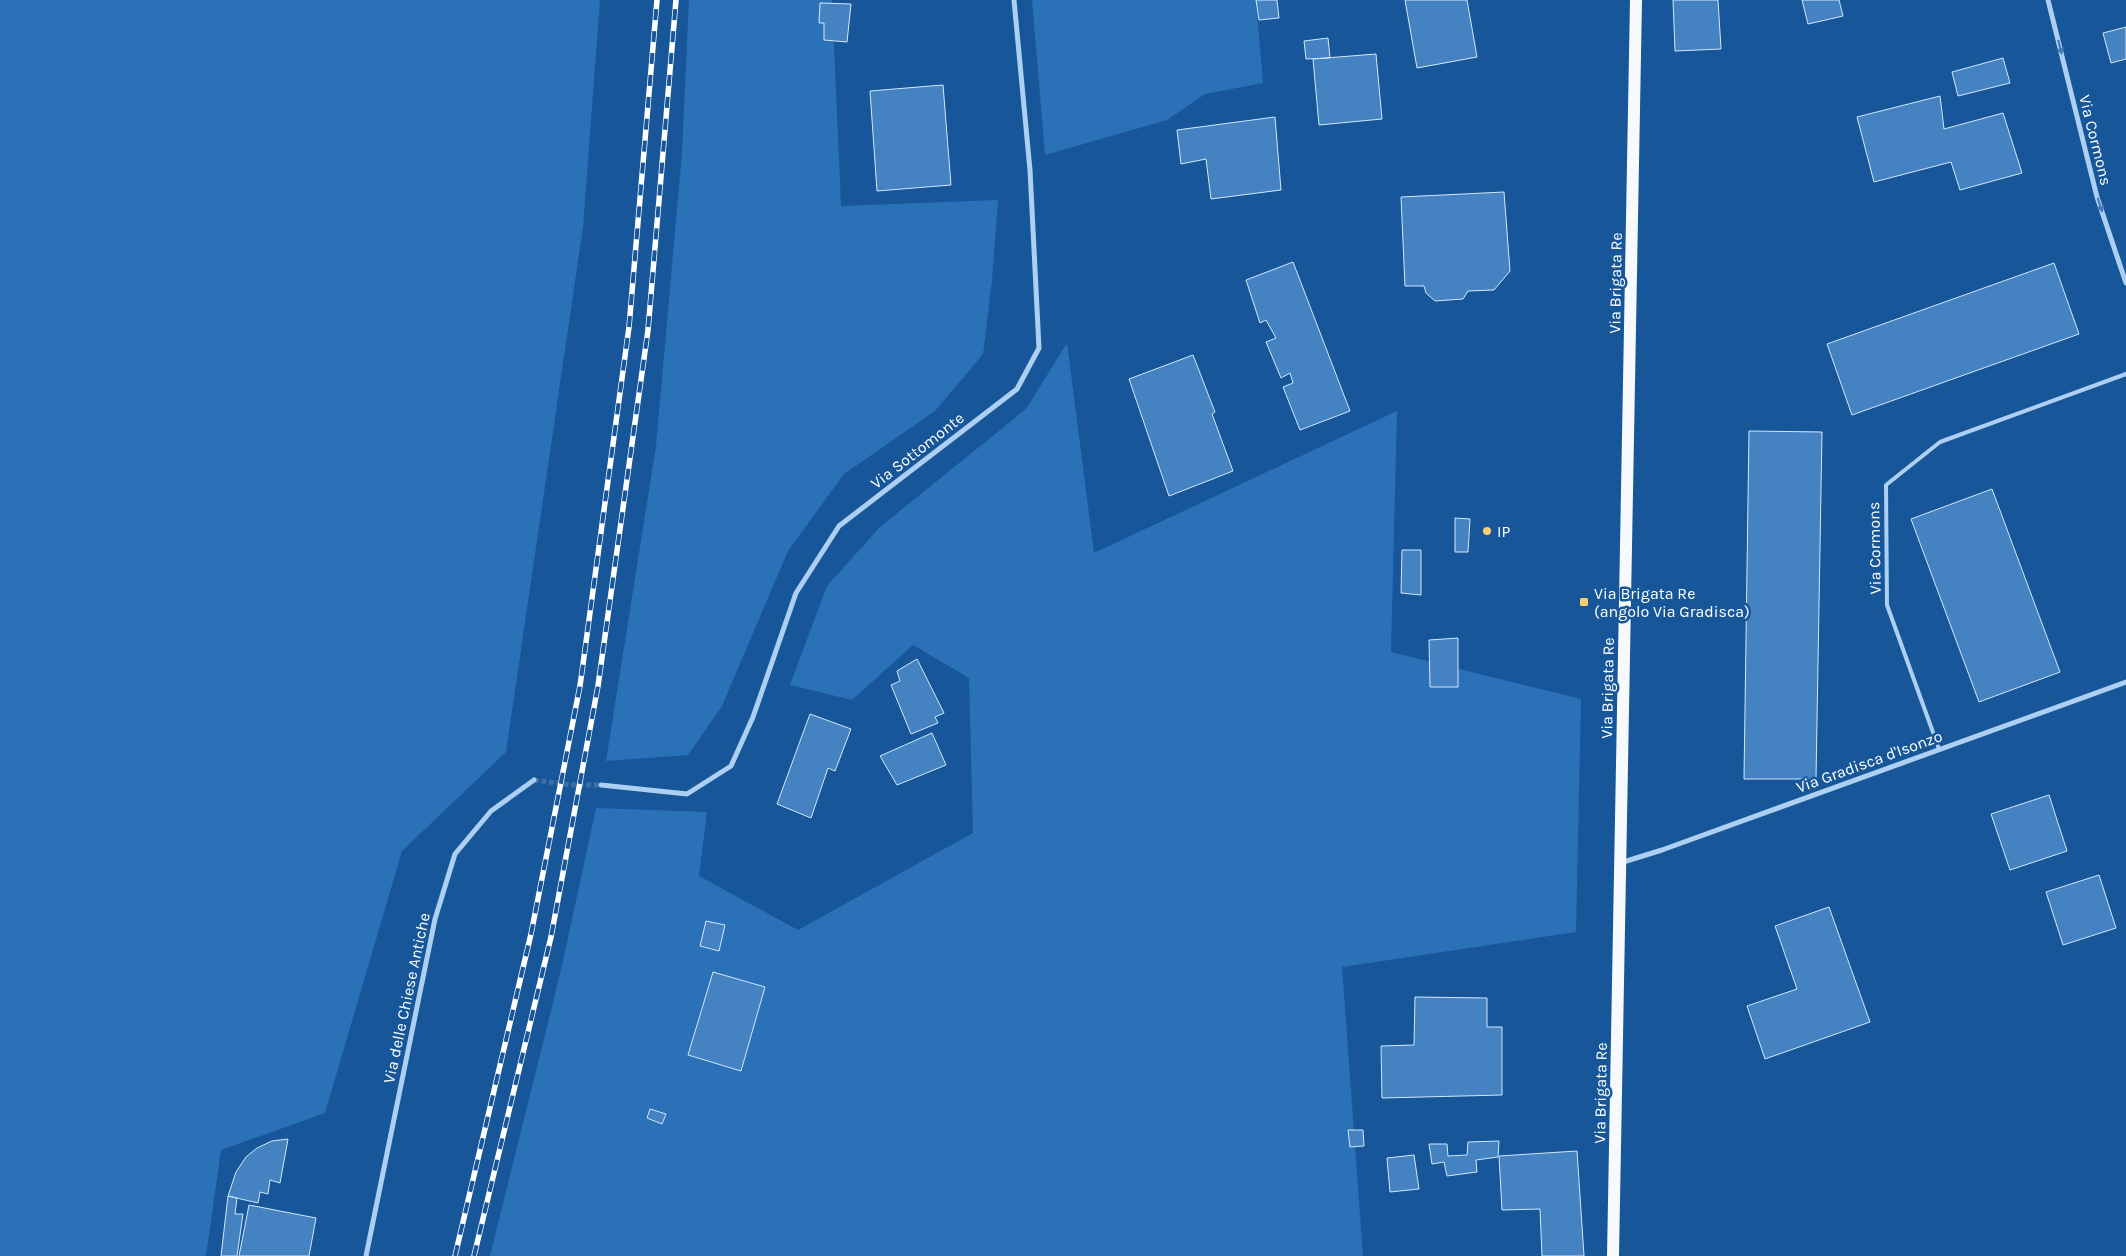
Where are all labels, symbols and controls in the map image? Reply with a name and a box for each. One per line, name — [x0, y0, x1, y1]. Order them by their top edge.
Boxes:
one-way arrow — [2056, 40, 2064, 55]
street label: Via Cormons — [2075, 93, 2116, 187]
one-way arrow — [2096, 198, 2104, 213]
street label: Via Brigata Re — [1605, 232, 1626, 334]
street label: Via Sottomonte — [867, 408, 968, 493]
street label: Via Cormons — [1864, 502, 1885, 594]
place label: IP — [1497, 522, 1510, 541]
marker: IP — [1481, 525, 1493, 537]
place label: Via Brigata Re (angolo Via Gradisca) — [1594, 584, 1750, 621]
marker: Via Brigata Re (angolo Via Gradisca) — [1578, 596, 1590, 608]
street label: Via Brigata Re — [1597, 637, 1618, 739]
street label: Via Gradisca d'Isonzo — [1794, 726, 1945, 797]
street label: Via delle Chiese Antiche — [379, 911, 434, 1085]
street label: Via Brigata Re — [1590, 1042, 1611, 1144]

